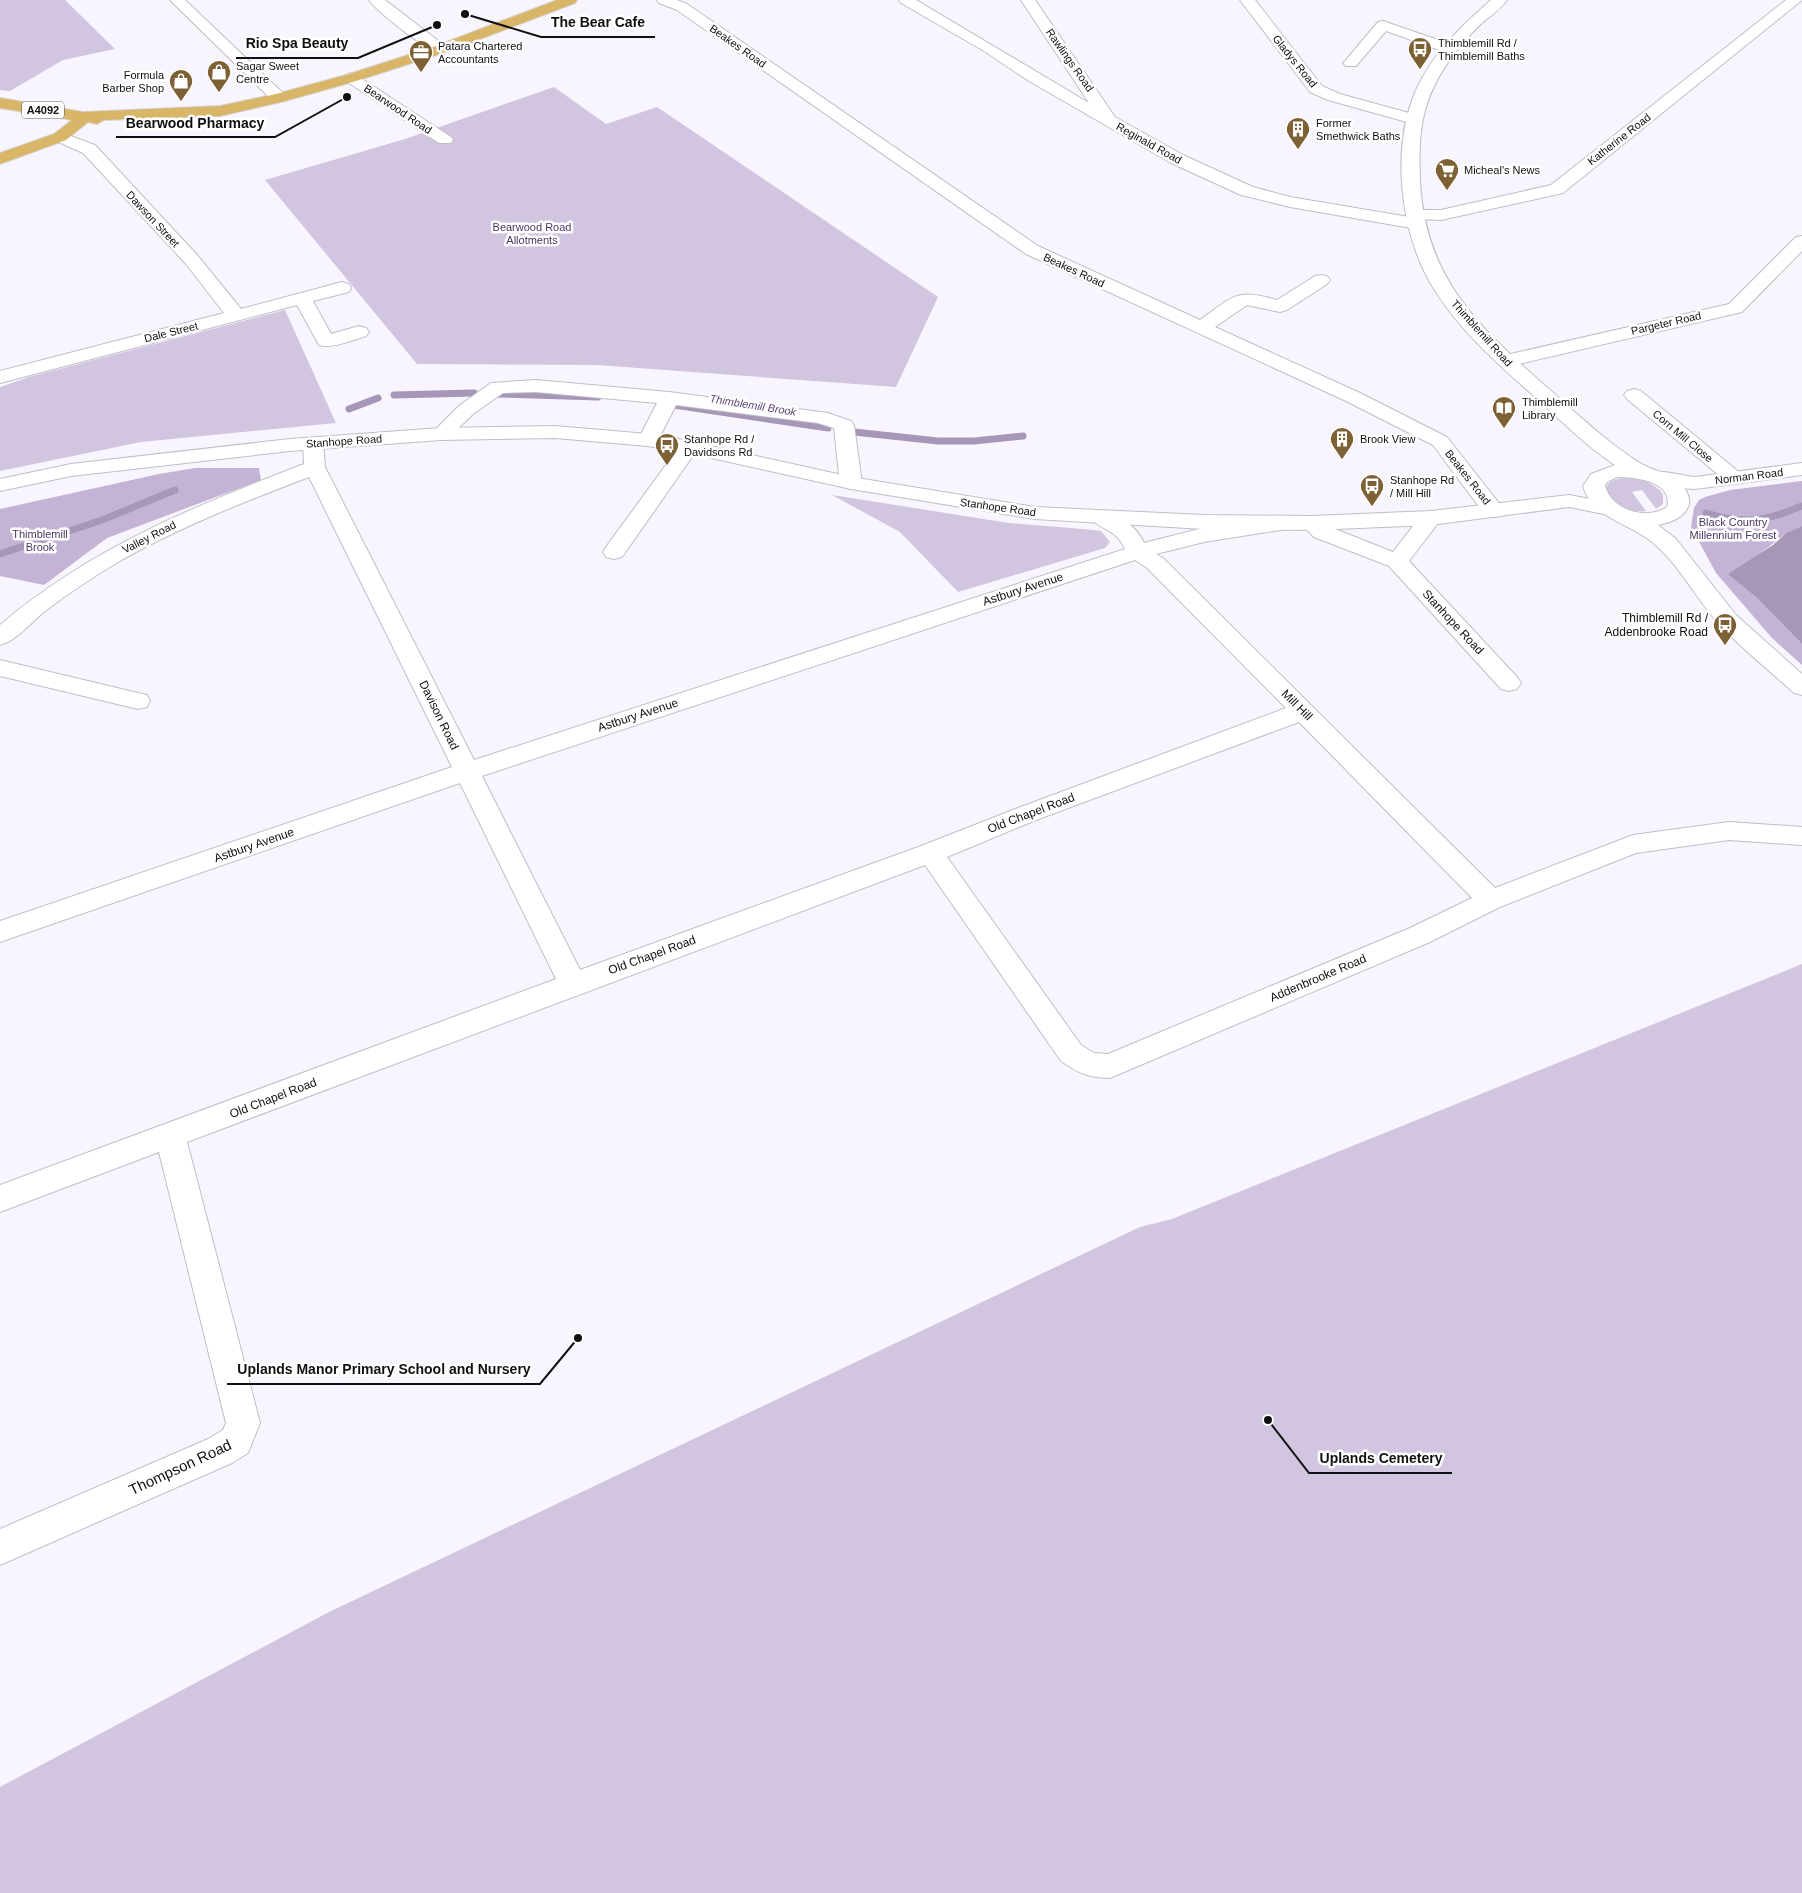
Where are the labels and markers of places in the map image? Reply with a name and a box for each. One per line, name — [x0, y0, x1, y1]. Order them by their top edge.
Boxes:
callout: The Bear Cafe — [541, 8, 655, 37]
callout: Rio Spa Beauty — [236, 29, 358, 58]
bus stop icon: Thimblemill Rd / Thimblemill Baths — [1407, 36, 1433, 70]
place label: Thimblemill Rd / Thimblemill Baths — [1438, 37, 1525, 62]
office icon: Patara Chartered Accountants — [408, 39, 434, 73]
place label: Patara Chartered Accountants — [438, 40, 522, 65]
shop icon: Sagar Sweet Centre — [206, 59, 232, 93]
place label: Sagar Sweet Centre — [236, 60, 299, 85]
shop icon: Formula Barber Shop — [168, 68, 194, 102]
place label: Formula Barber Shop — [102, 69, 165, 94]
callout: Bearwood Pharmacy — [116, 108, 275, 137]
building icon: Former Smethwick Baths — [1285, 116, 1311, 150]
place label: Former Smethwick Baths — [1316, 117, 1401, 142]
supermarket icon: Micheal's News — [1434, 157, 1460, 191]
place label: Micheal's News — [1464, 164, 1541, 176]
library icon: Thimblemill Library — [1491, 395, 1517, 429]
place label: Thimblemill Library — [1522, 396, 1578, 421]
building icon: Brook View — [1329, 426, 1355, 460]
bus stop icon: Stanhope Rd / Davidsons Rd — [654, 432, 680, 466]
place label: Stanhope Rd / Davidsons Rd — [684, 433, 755, 458]
place label: Brook View — [1360, 433, 1415, 445]
bus stop icon: Stanhope Rd / Mill Hill — [1359, 473, 1385, 507]
place label: Stanhope Rd / Mill Hill — [1390, 474, 1454, 499]
place label: Thimblemill Rd / Addenbrooke Road — [1605, 611, 1709, 639]
bus stop icon: Thimblemill Rd / Addenbrooke Road — [1712, 612, 1738, 646]
callout: Uplands Manor Primary School and Nursery — [227, 1355, 540, 1384]
callout: Uplands Cemetery — [1309, 1444, 1452, 1473]

